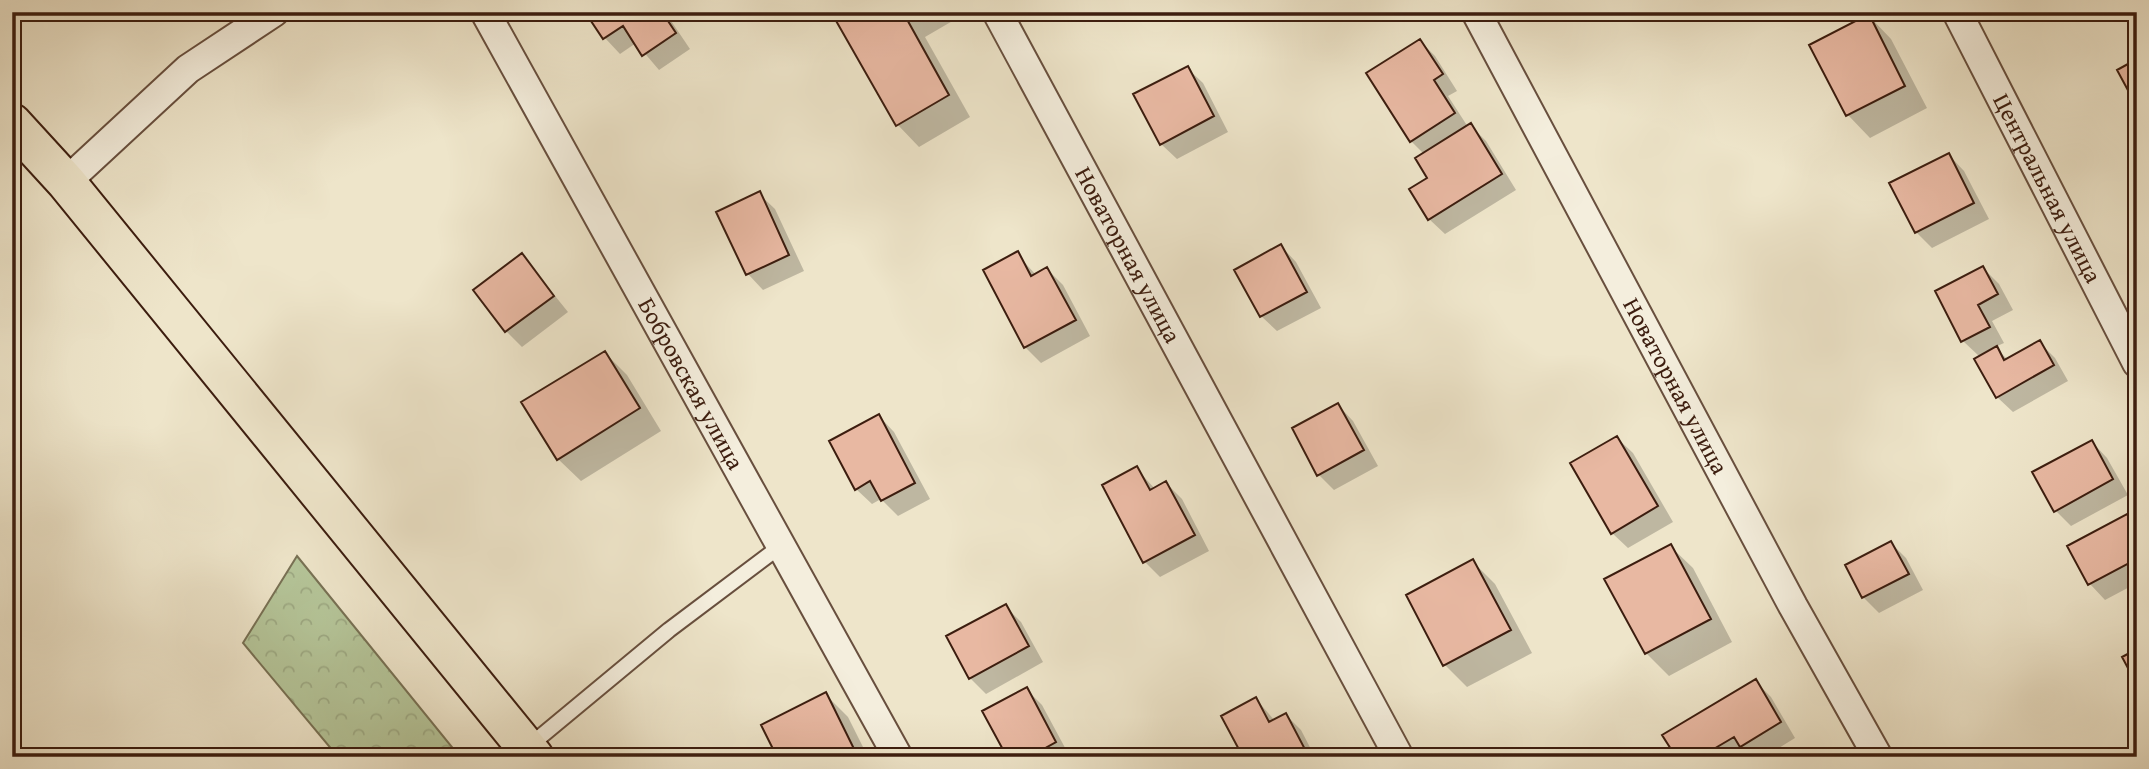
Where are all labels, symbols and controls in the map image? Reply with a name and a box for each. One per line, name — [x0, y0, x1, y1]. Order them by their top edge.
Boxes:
street label: Центральная улица — [1985, 87, 2111, 289]
street label: Новаторная улица — [1067, 160, 1191, 350]
street label: Бобровская улица — [630, 291, 754, 476]
street label: Новаторная улица — [1615, 291, 1738, 481]

